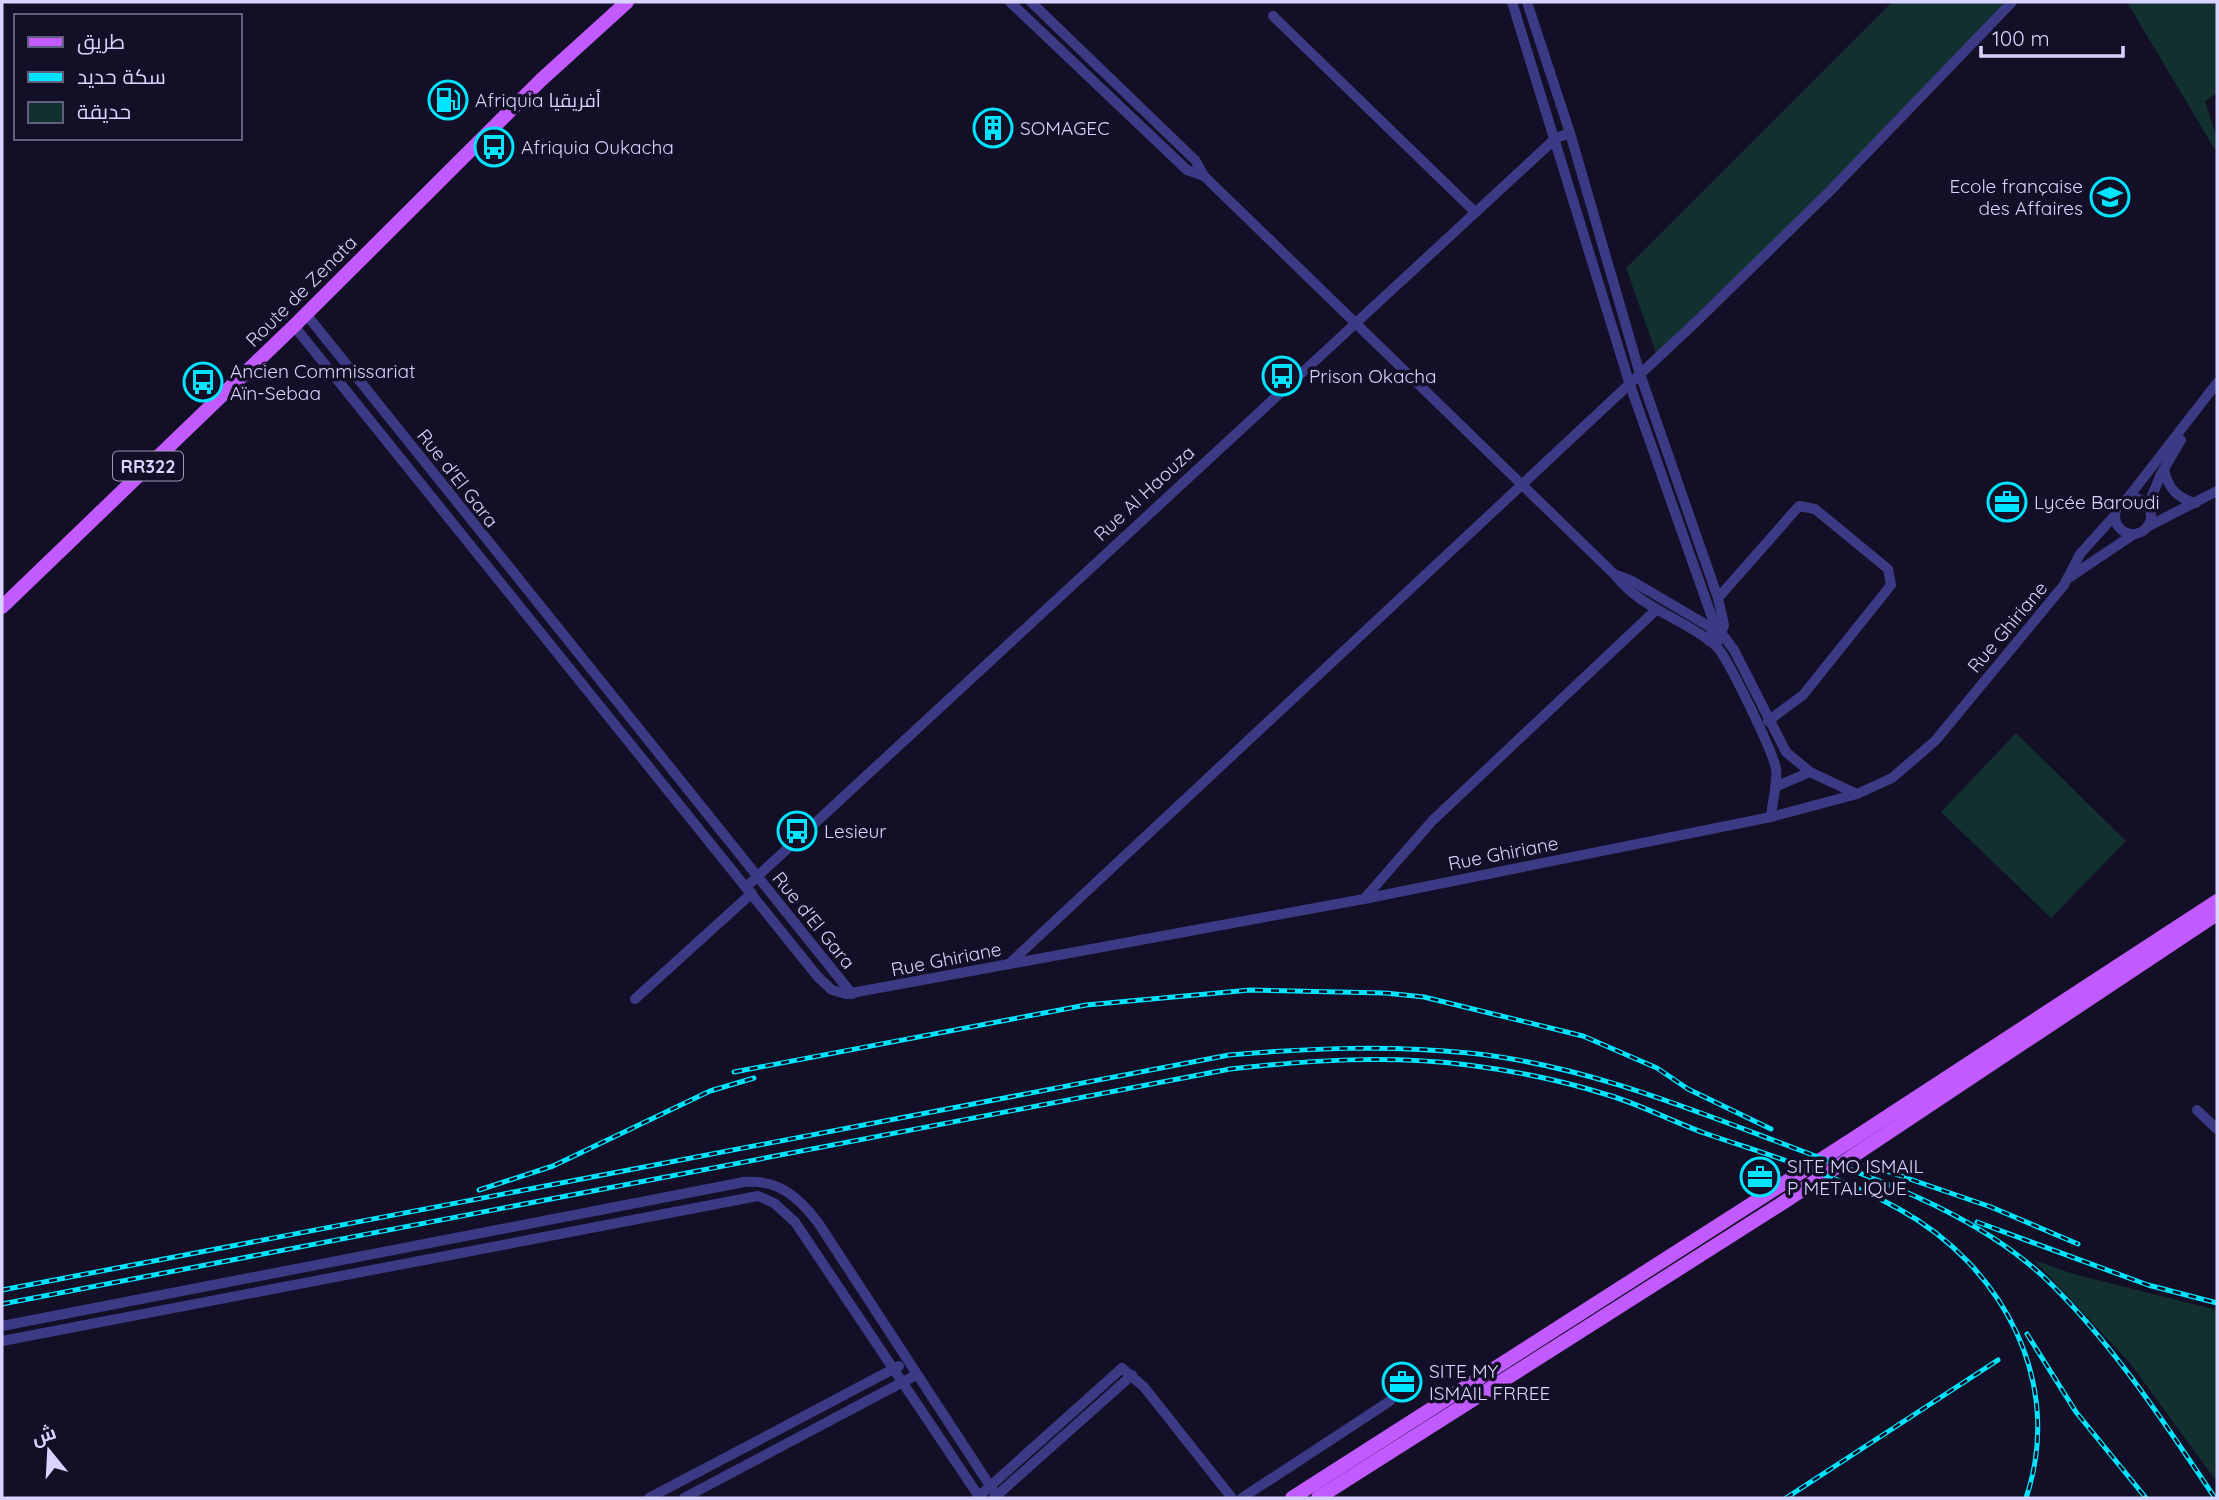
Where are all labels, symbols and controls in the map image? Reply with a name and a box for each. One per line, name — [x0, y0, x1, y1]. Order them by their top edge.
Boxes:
legend — [14, 14, 242, 140]
scale bar — [1981, 14, 2123, 58]
text: 100 m — [1992, 25, 2050, 51]
text: طريق — [77, 28, 125, 55]
text: سكة حديد — [77, 63, 166, 89]
fuel station icon: Afriquia أفريقيا — [427, 79, 469, 121]
place label: Afriquia أفريقيا — [475, 88, 601, 112]
text: حديقة — [77, 98, 131, 124]
building icon: SOMAGEC — [972, 107, 1014, 149]
place label: SOMAGEC — [1020, 116, 1110, 140]
bus stop icon: Afriquia Oukacha — [473, 126, 515, 168]
place label: Afriquia Oukacha — [521, 135, 674, 159]
place label: Ecole française des Affaires — [1949, 174, 2083, 220]
school or university icon: Ecole française des Affaires — [2089, 176, 2131, 218]
street label: Route de Zenata — [240, 230, 362, 352]
bus stop icon: Prison Okacha — [1261, 355, 1303, 397]
place label: Ancien Commissariat Aïn-Sebaa — [230, 359, 416, 405]
bus stop icon: Ancien Commissariat Aïn-Sebaa — [182, 361, 224, 403]
place label: Prison Okacha — [1309, 364, 1437, 388]
street label: Rue d'El Gara — [412, 424, 504, 532]
street label: Rue Al Haouza — [1089, 440, 1199, 546]
road number: RR322 — [113, 452, 183, 480]
office icon: Lycée Baroudi — [1986, 481, 2028, 523]
place label: Lycée Baroudi — [2034, 490, 2160, 514]
street label: Rue Ghiriane — [1962, 576, 2052, 678]
bus stop icon: Lesieur — [776, 810, 818, 852]
place label: Lesieur — [824, 819, 887, 843]
street label: Rue Ghiriane — [1446, 831, 1560, 875]
street label: Rue d'El Gara — [767, 866, 861, 974]
street label: Rue Ghiriane — [889, 937, 1003, 981]
place label: SITE MO ISMAIL P METALIQUE — [1787, 1154, 1924, 1200]
office icon: SITE MO ISMAIL P METALIQUE — [1739, 1156, 1781, 1198]
place label: SITE MY ISMAIL FRREE — [1429, 1359, 1550, 1405]
office icon: SITE MY ISMAIL FRREE — [1381, 1361, 1423, 1403]
north arrow — [14, 1416, 84, 1486]
text: ش — [28, 1420, 59, 1450]

